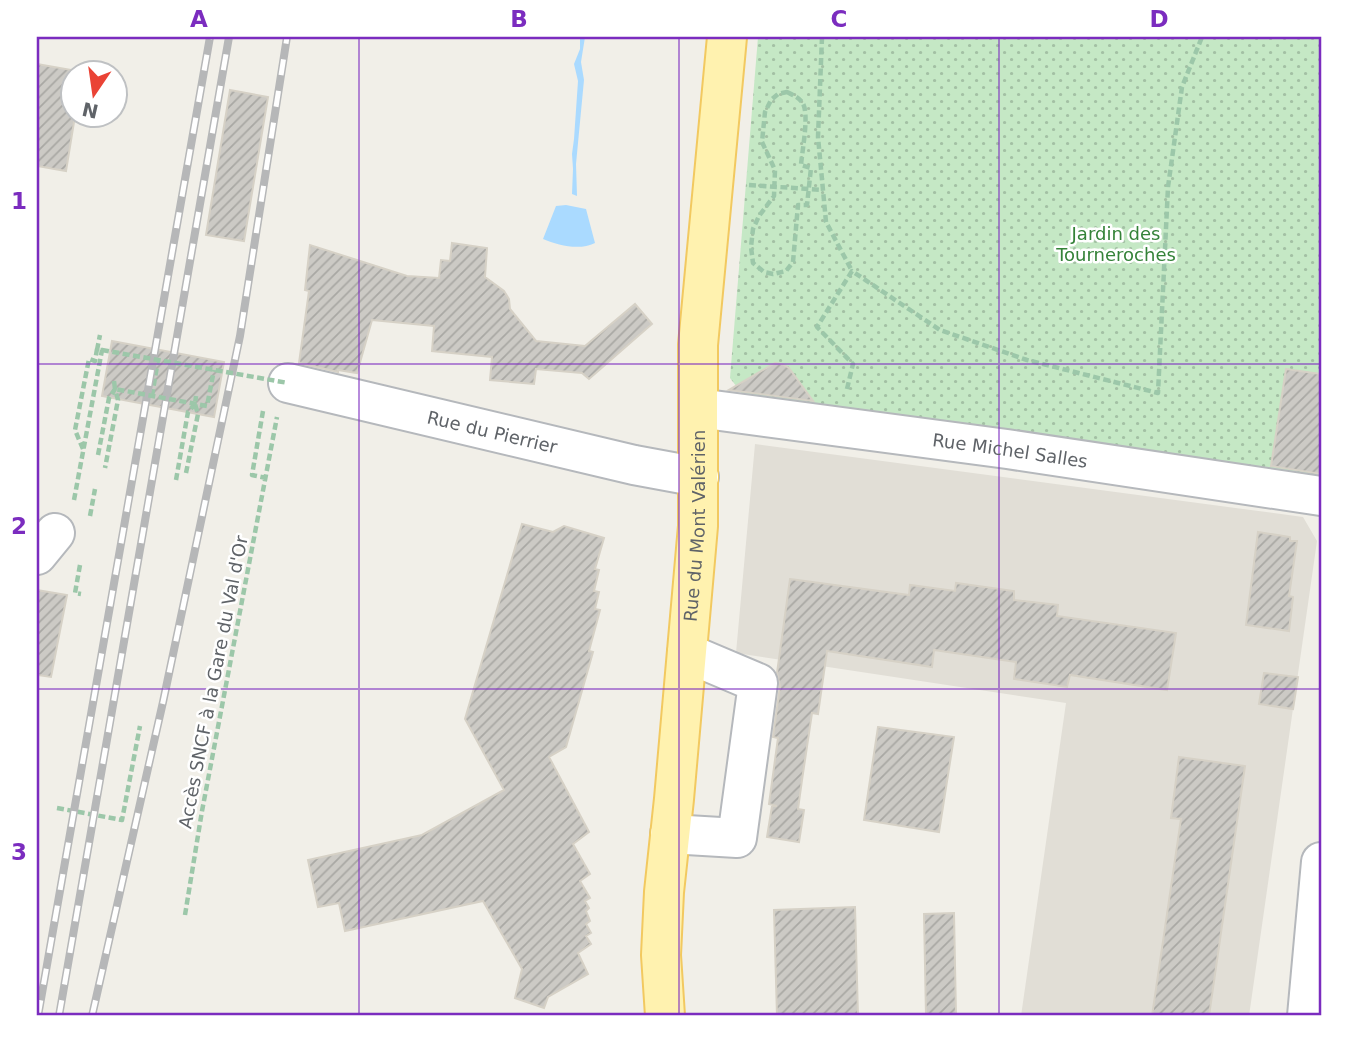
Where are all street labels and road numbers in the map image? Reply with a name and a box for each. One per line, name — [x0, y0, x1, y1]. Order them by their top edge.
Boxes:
street label: Rue du Pierrier — [425, 406, 560, 457]
street label: Rue Michel Salles — [931, 429, 1089, 471]
street label: Rue du Mont Valérien — [679, 430, 709, 622]
street label: Accès SNCF à la Gare du Val d'Or — [174, 533, 252, 830]

